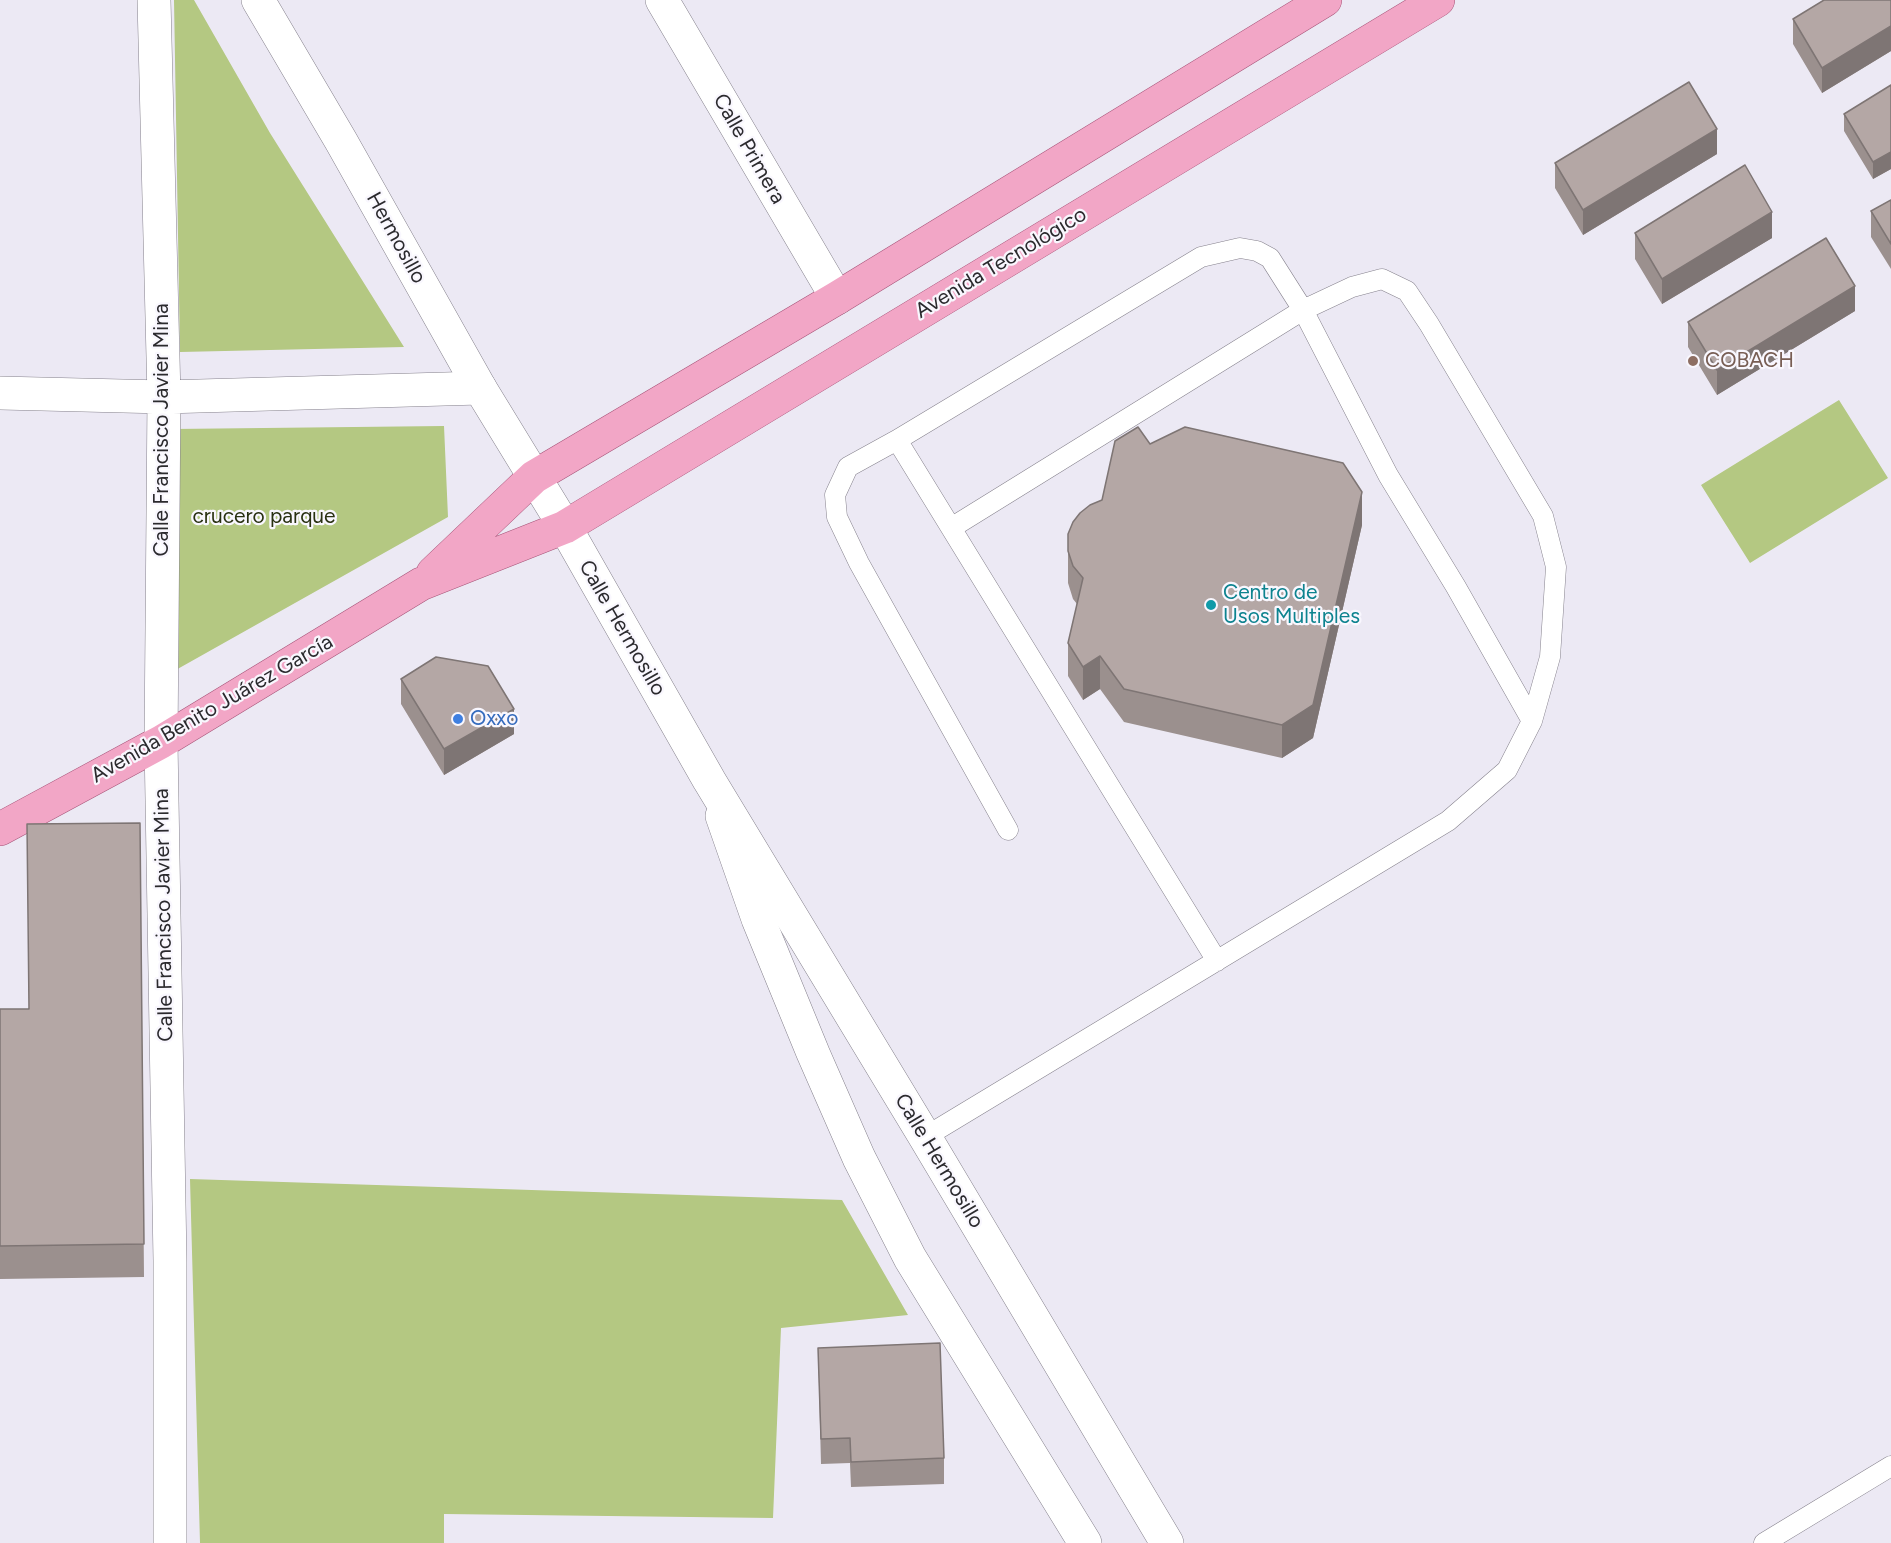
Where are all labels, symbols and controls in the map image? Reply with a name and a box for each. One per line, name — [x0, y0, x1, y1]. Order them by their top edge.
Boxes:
street label: Calle Primera — [707, 89, 791, 209]
street label: Hermosillo — [361, 188, 431, 288]
street label: Avenida Tecnológico — [911, 202, 1091, 324]
street label: Calle Francisco Javier Mina — [149, 303, 175, 557]
place label: COBACH — [1705, 348, 1794, 374]
marker: COBACH — [1686, 354, 1700, 368]
park label: crucero parque — [192, 504, 336, 530]
street label: Calle Hermosillo — [573, 556, 671, 700]
place label: Centro de Usos Multiples — [1223, 580, 1360, 630]
marker: Centro de Usos Multiples — [1204, 598, 1218, 612]
street label: Avenida Benito Juárez García — [87, 629, 337, 789]
place label: Oxxo — [470, 706, 518, 732]
marker: Oxxo — [451, 712, 465, 726]
street label: Calle Francisco Javier Mina — [149, 788, 179, 1042]
street label: Calle Hermosillo — [889, 1089, 989, 1233]

